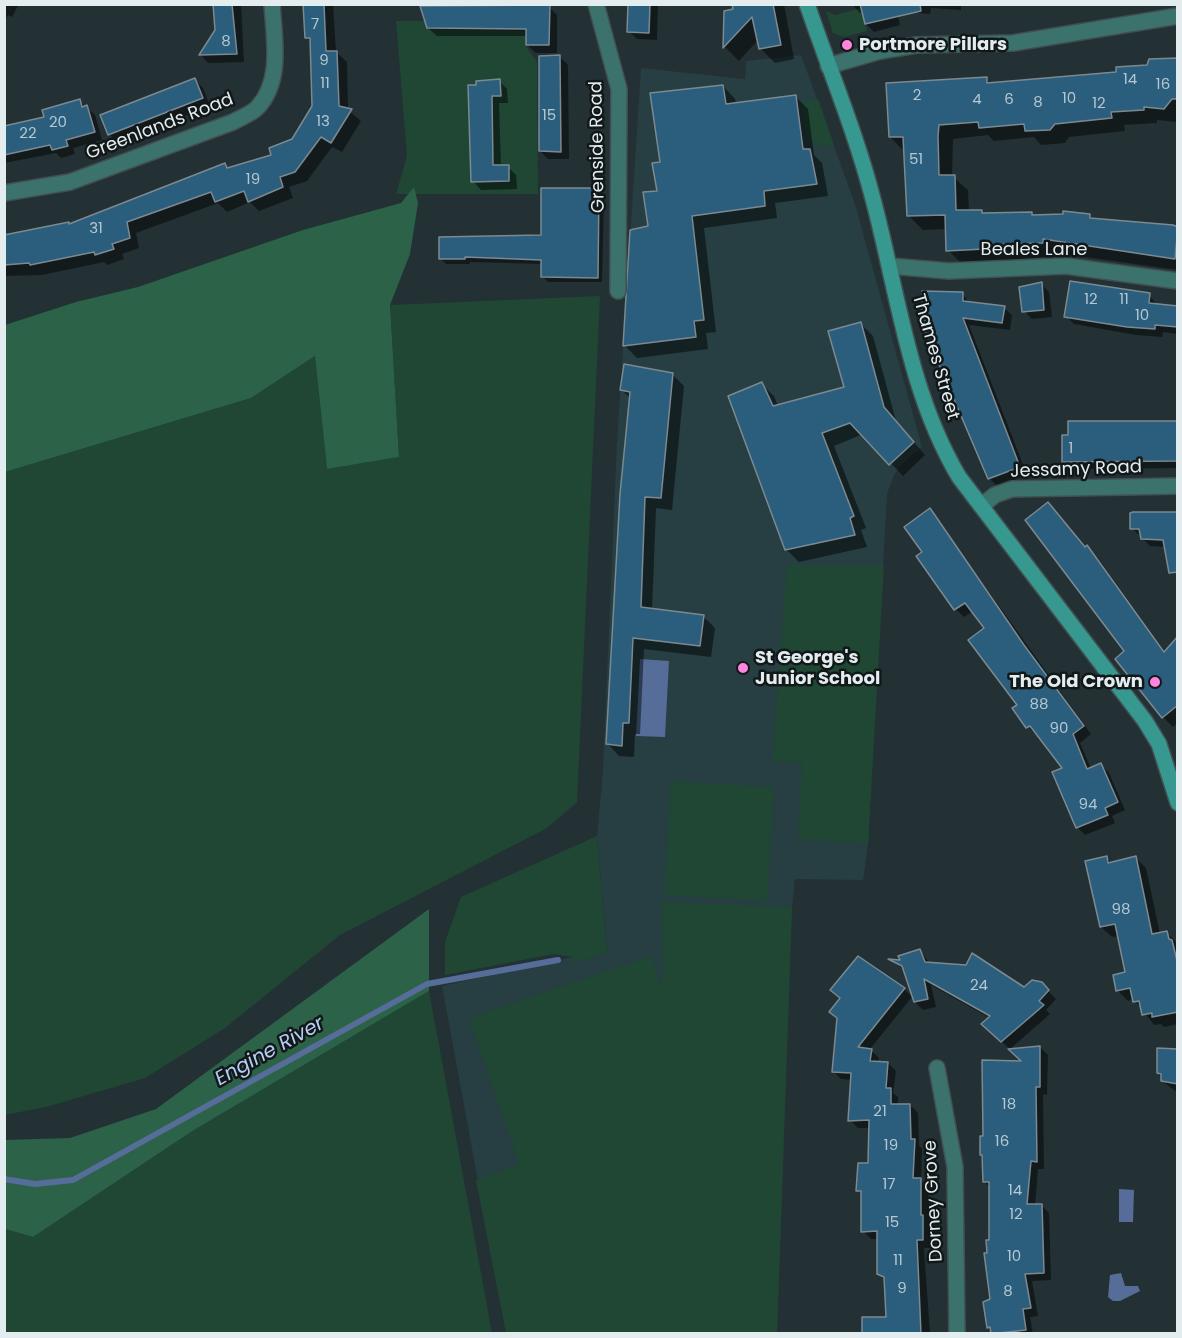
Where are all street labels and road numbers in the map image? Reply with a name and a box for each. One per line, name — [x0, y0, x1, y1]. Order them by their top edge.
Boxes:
street label: Grenside Road — [586, 81, 610, 213]
street label: Greenlands Road — [83, 89, 237, 165]
street label: Beales Lane — [981, 239, 1087, 261]
street label: Thames Street — [907, 292, 963, 422]
street label: Jessamy Road — [1010, 457, 1142, 483]
street label: Dorney Grove — [920, 1139, 948, 1263]

